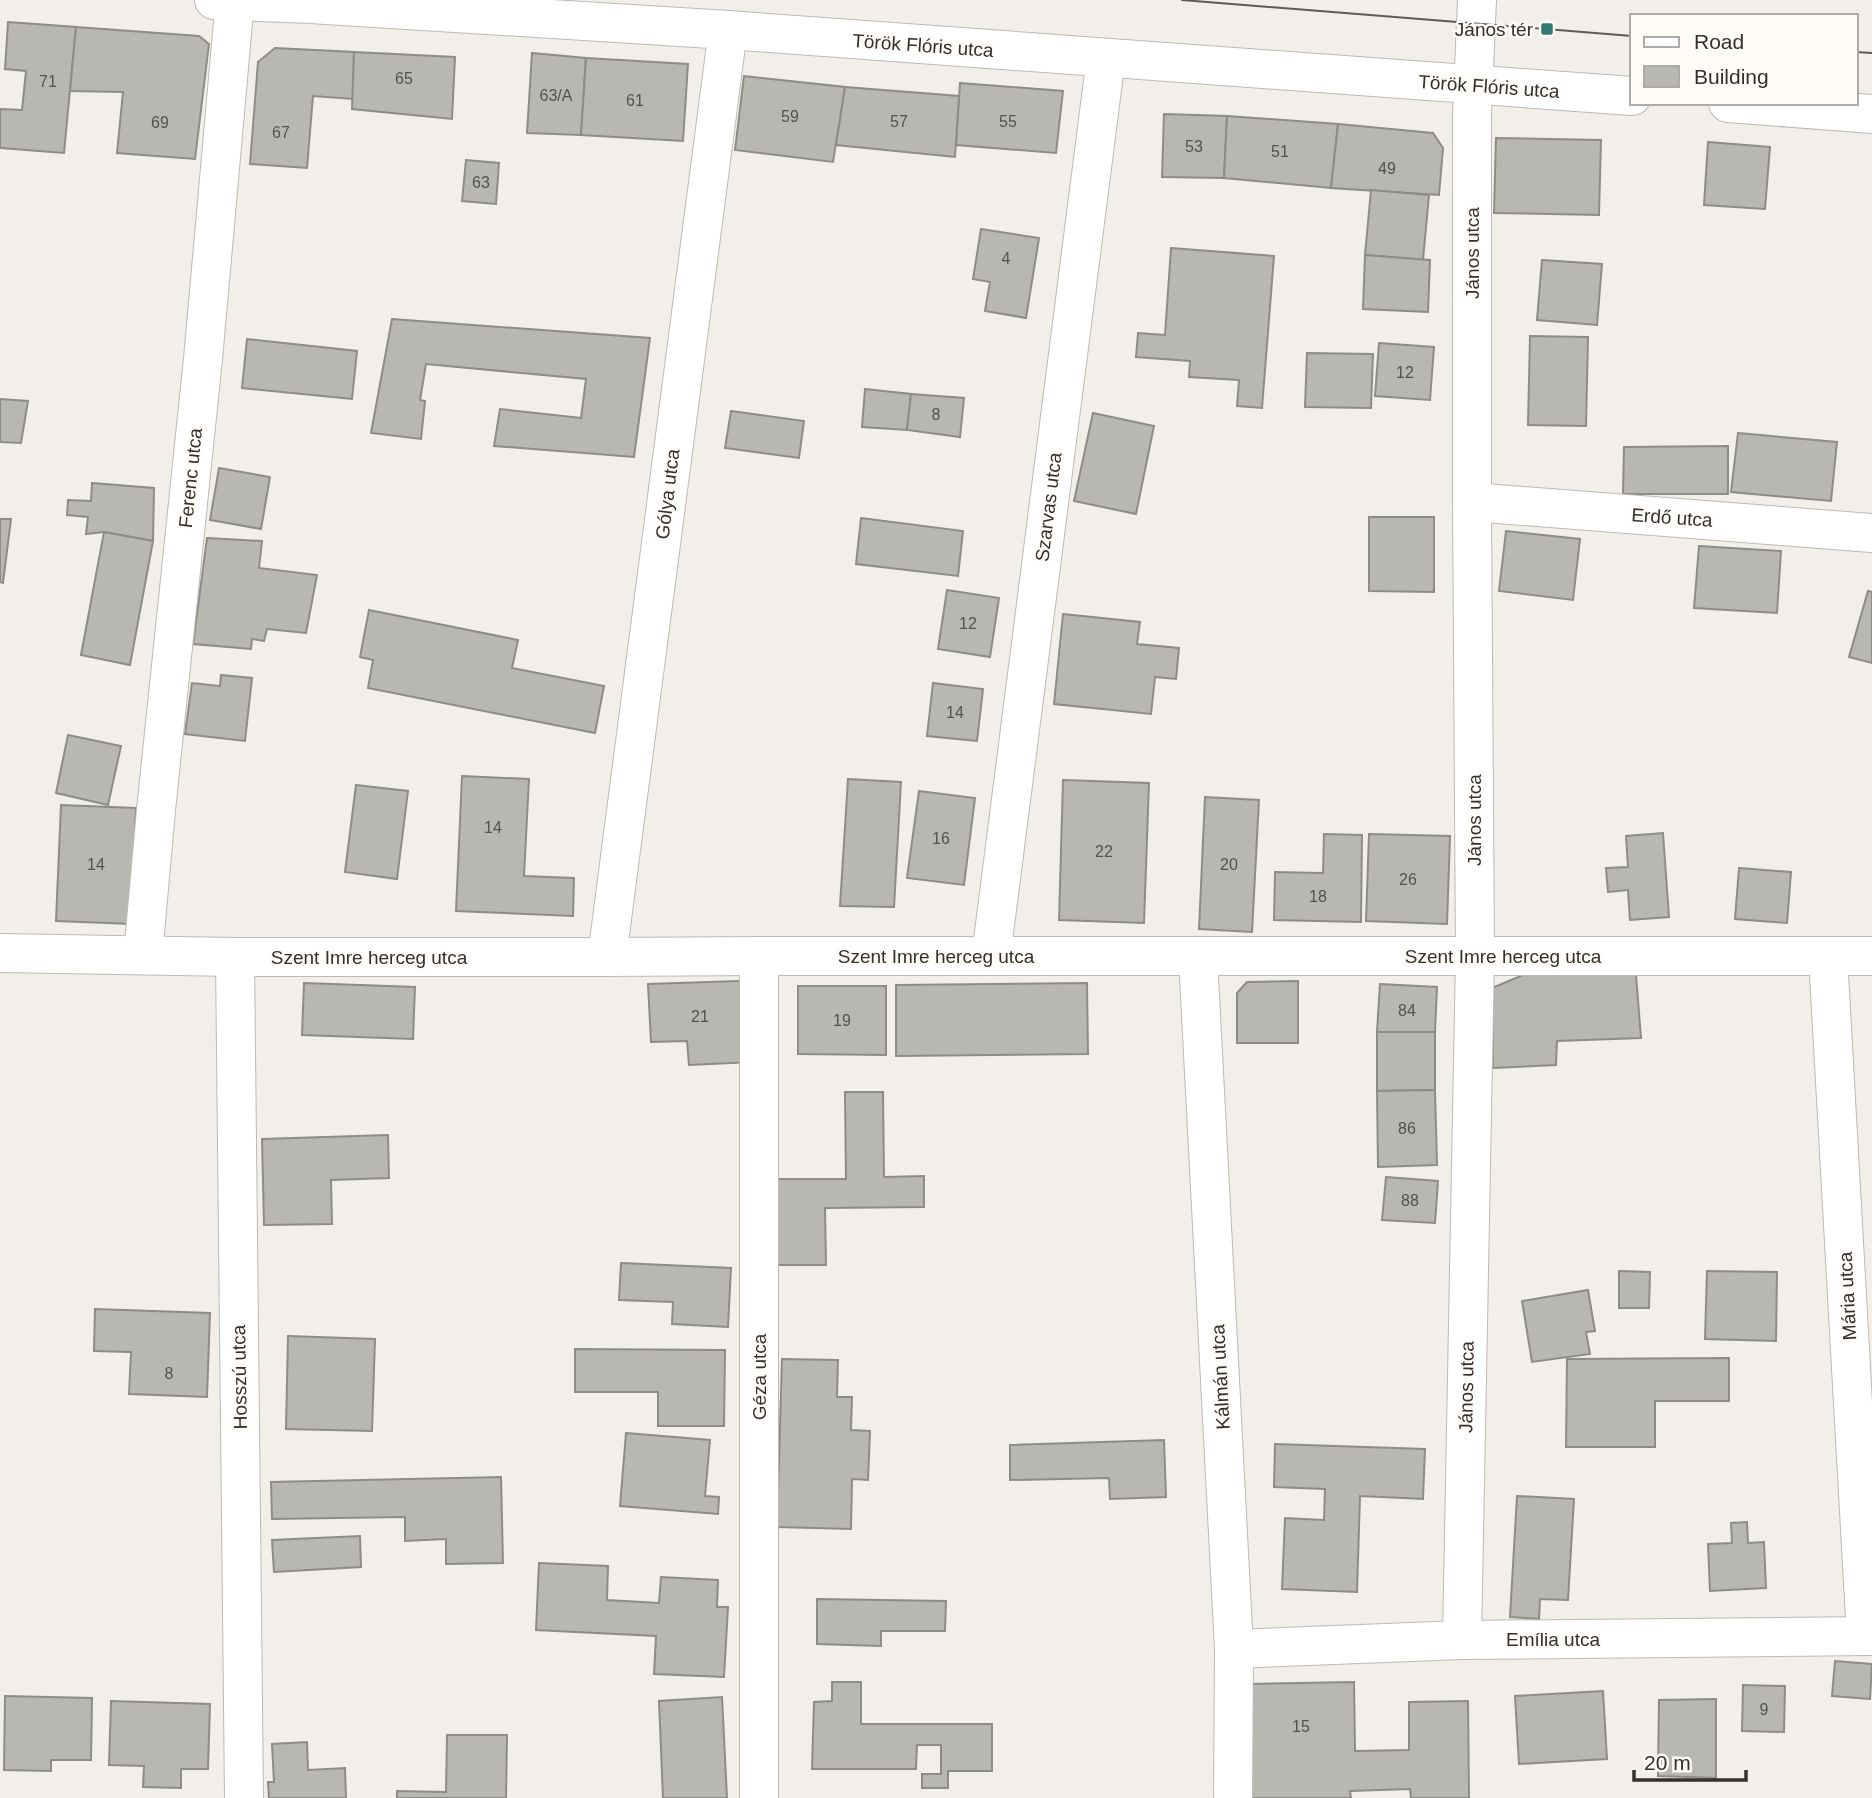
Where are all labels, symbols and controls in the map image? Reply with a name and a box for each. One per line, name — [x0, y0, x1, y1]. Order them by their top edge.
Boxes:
legend — [1630, 14, 1858, 105]
place label: János tér — [1455, 19, 1534, 40]
marker: János tér — [1539, 21, 1555, 37]
street label: Török Flóris utca — [852, 30, 995, 61]
text: Road — [1694, 30, 1744, 53]
text: Building — [1694, 65, 1769, 88]
house number: 65 — [395, 70, 413, 87]
street label: Török Flóris utca — [1418, 71, 1561, 102]
house number: 71 — [39, 73, 57, 90]
house number: 63/A — [540, 87, 573, 104]
house number: 61 — [626, 92, 644, 109]
house number: 59 — [781, 108, 799, 125]
house number: 57 — [890, 113, 908, 130]
house number: 55 — [999, 113, 1017, 130]
house number: 69 — [151, 114, 169, 131]
house number: 67 — [272, 124, 290, 141]
house number: 53 — [1185, 138, 1203, 155]
house number: 51 — [1271, 143, 1289, 160]
house number: 49 — [1378, 160, 1396, 177]
house number: 63 — [472, 174, 490, 191]
street label: János utca — [1462, 207, 1483, 299]
house number: 4 — [1002, 250, 1011, 267]
house number: 12 — [1396, 364, 1414, 381]
house number: 8 — [932, 406, 941, 423]
street label: Ferenc utca — [175, 427, 206, 529]
street label: Gólya utca — [652, 447, 684, 540]
street label: Szarvas utca — [1031, 451, 1066, 563]
street label: Erdő utca — [1631, 504, 1714, 531]
house number: 12 — [959, 615, 977, 632]
house number: 14 — [946, 704, 964, 721]
street label: János utca — [1464, 774, 1485, 866]
house number: 14 — [484, 819, 502, 836]
house number: 16 — [932, 830, 950, 847]
house number: 22 — [1095, 843, 1113, 860]
house number: 14 — [87, 856, 105, 873]
house number: 20 — [1220, 856, 1238, 873]
house number: 26 — [1399, 871, 1417, 888]
house number: 18 — [1309, 888, 1327, 905]
street label: Szent Imre herceg utca — [838, 946, 1035, 967]
street label: Szent Imre herceg utca — [1405, 946, 1602, 967]
street label: Szent Imre herceg utca — [271, 947, 468, 968]
house number: 84 — [1398, 1002, 1416, 1019]
house number: 21 — [691, 1008, 709, 1025]
house number: 19 — [833, 1012, 851, 1029]
house number: 86 — [1398, 1120, 1416, 1137]
house number: 88 — [1401, 1192, 1419, 1209]
street label: Mária utca — [1835, 1251, 1860, 1341]
street label: Kálmán utca — [1207, 1323, 1234, 1430]
street label: Hosszú utca — [228, 1324, 251, 1429]
street label: Géza utca — [749, 1333, 770, 1420]
street label: János utca — [1455, 1340, 1478, 1433]
house number: 8 — [165, 1365, 174, 1382]
street label: Emília utca — [1506, 1629, 1600, 1650]
house number: 9 — [1760, 1701, 1769, 1718]
house number: 15 — [1292, 1718, 1310, 1735]
scale bar — [1634, 1738, 1746, 1782]
text: 20 m — [1644, 1751, 1691, 1774]

